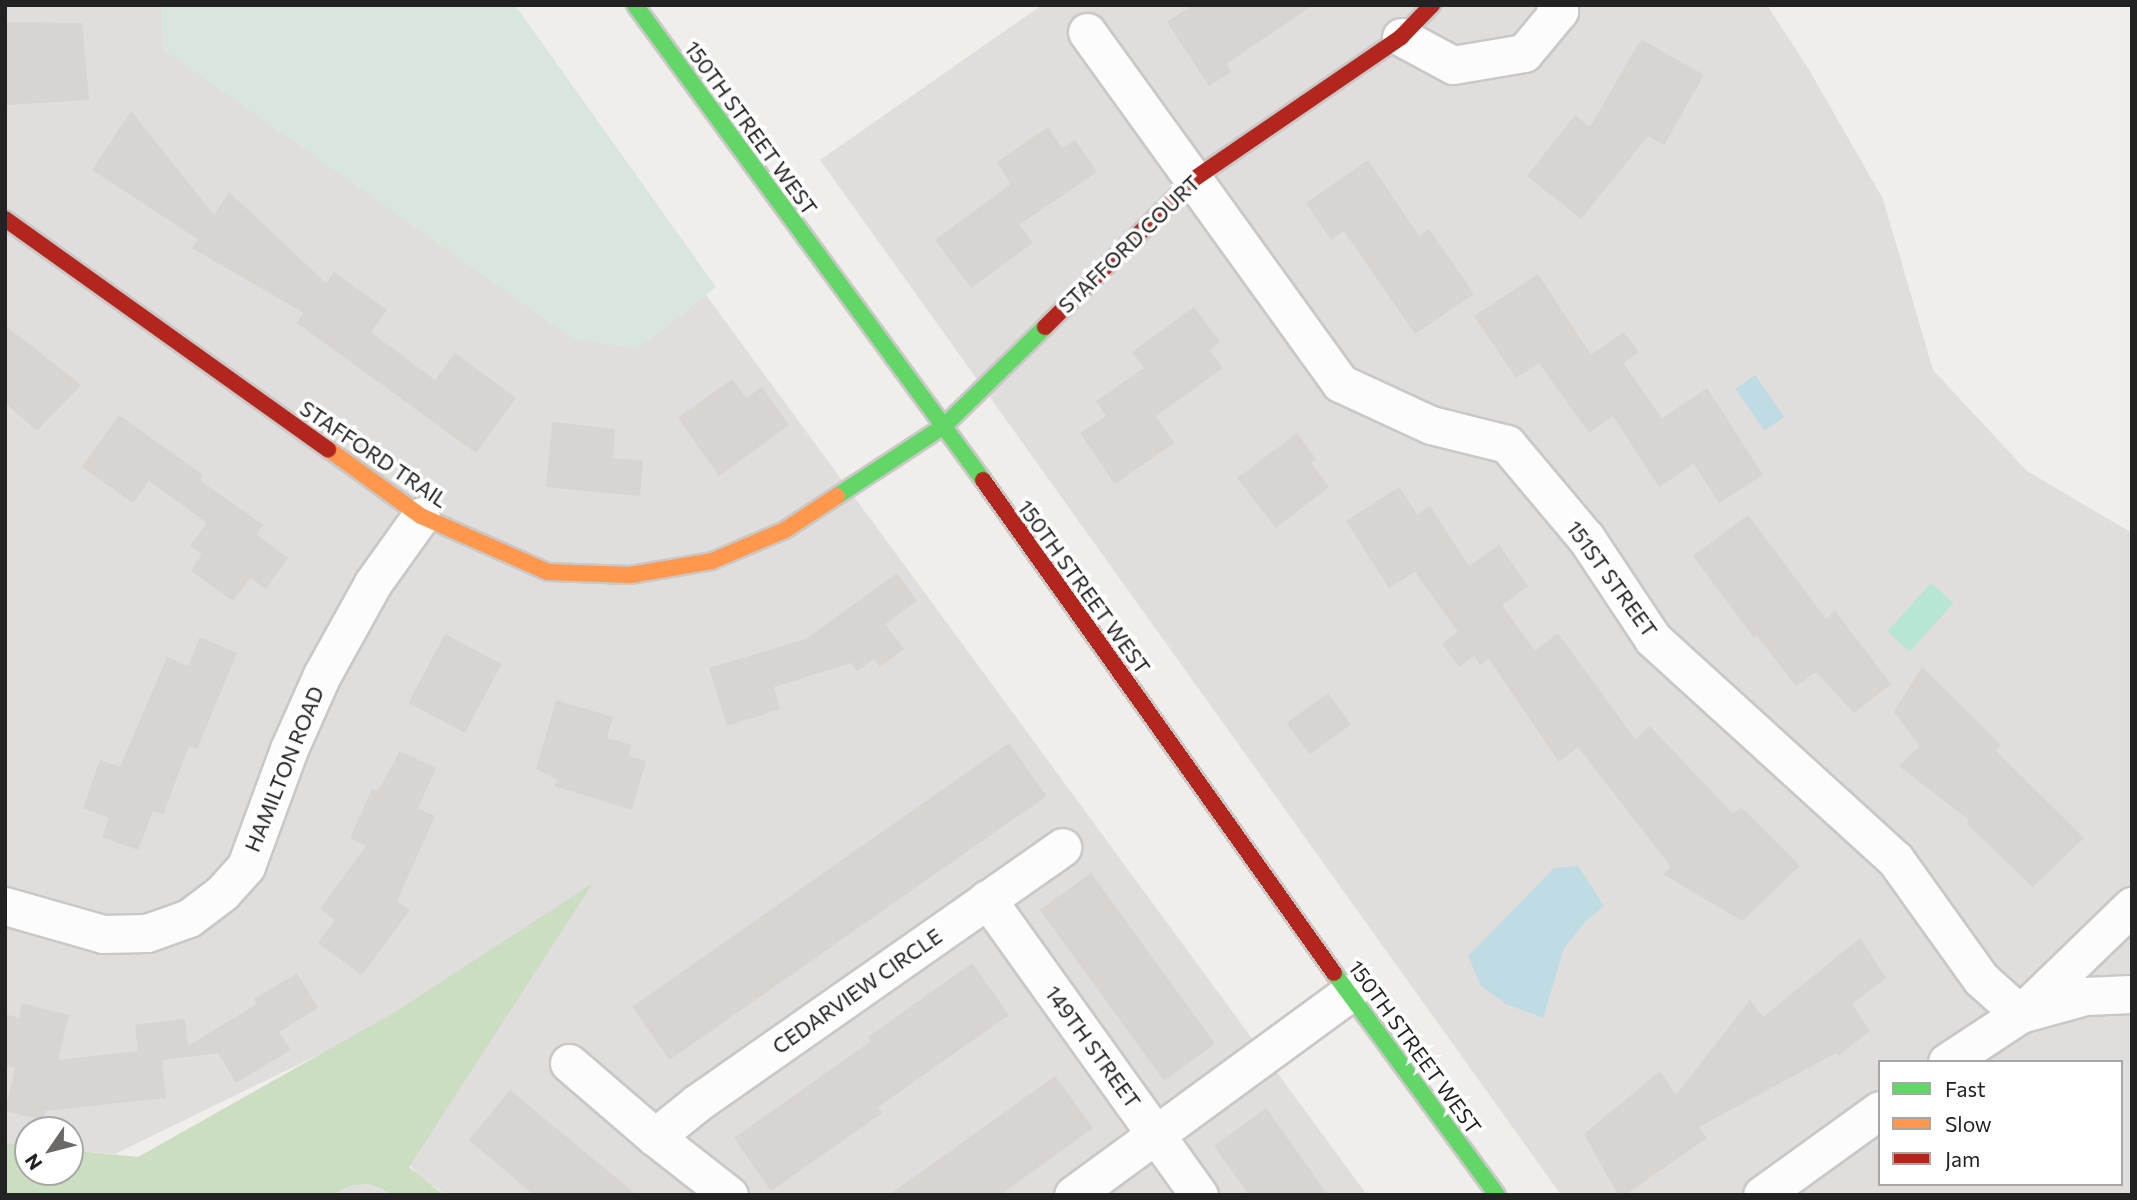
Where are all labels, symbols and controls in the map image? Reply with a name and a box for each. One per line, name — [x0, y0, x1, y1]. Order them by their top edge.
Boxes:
street label: 150TH STREET WEST — [679, 36, 823, 220]
street label: STAFFORD COURT — [1053, 170, 1205, 318]
street label: STAFFORD TRAIL — [295, 395, 453, 513]
street label: 150TH STREET WEST — [1012, 495, 1156, 679]
street label: 151ST STREET — [1561, 516, 1663, 642]
street label: HAMILTON ROAD — [239, 683, 329, 855]
street label: CEDARVIEW CIRCLE — [767, 923, 947, 1059]
street label: 150TH STREET WEST — [1343, 955, 1487, 1139]
street label: 149TH STREET — [1040, 981, 1146, 1113]
legend — [1878, 1060, 2123, 1186]
text: Fast — [1945, 1076, 1986, 1101]
text: Slow — [1945, 1111, 1992, 1136]
north arrow — [14, 1116, 84, 1186]
text: Jam — [1945, 1146, 1980, 1171]
text: N — [20, 1150, 47, 1175]

